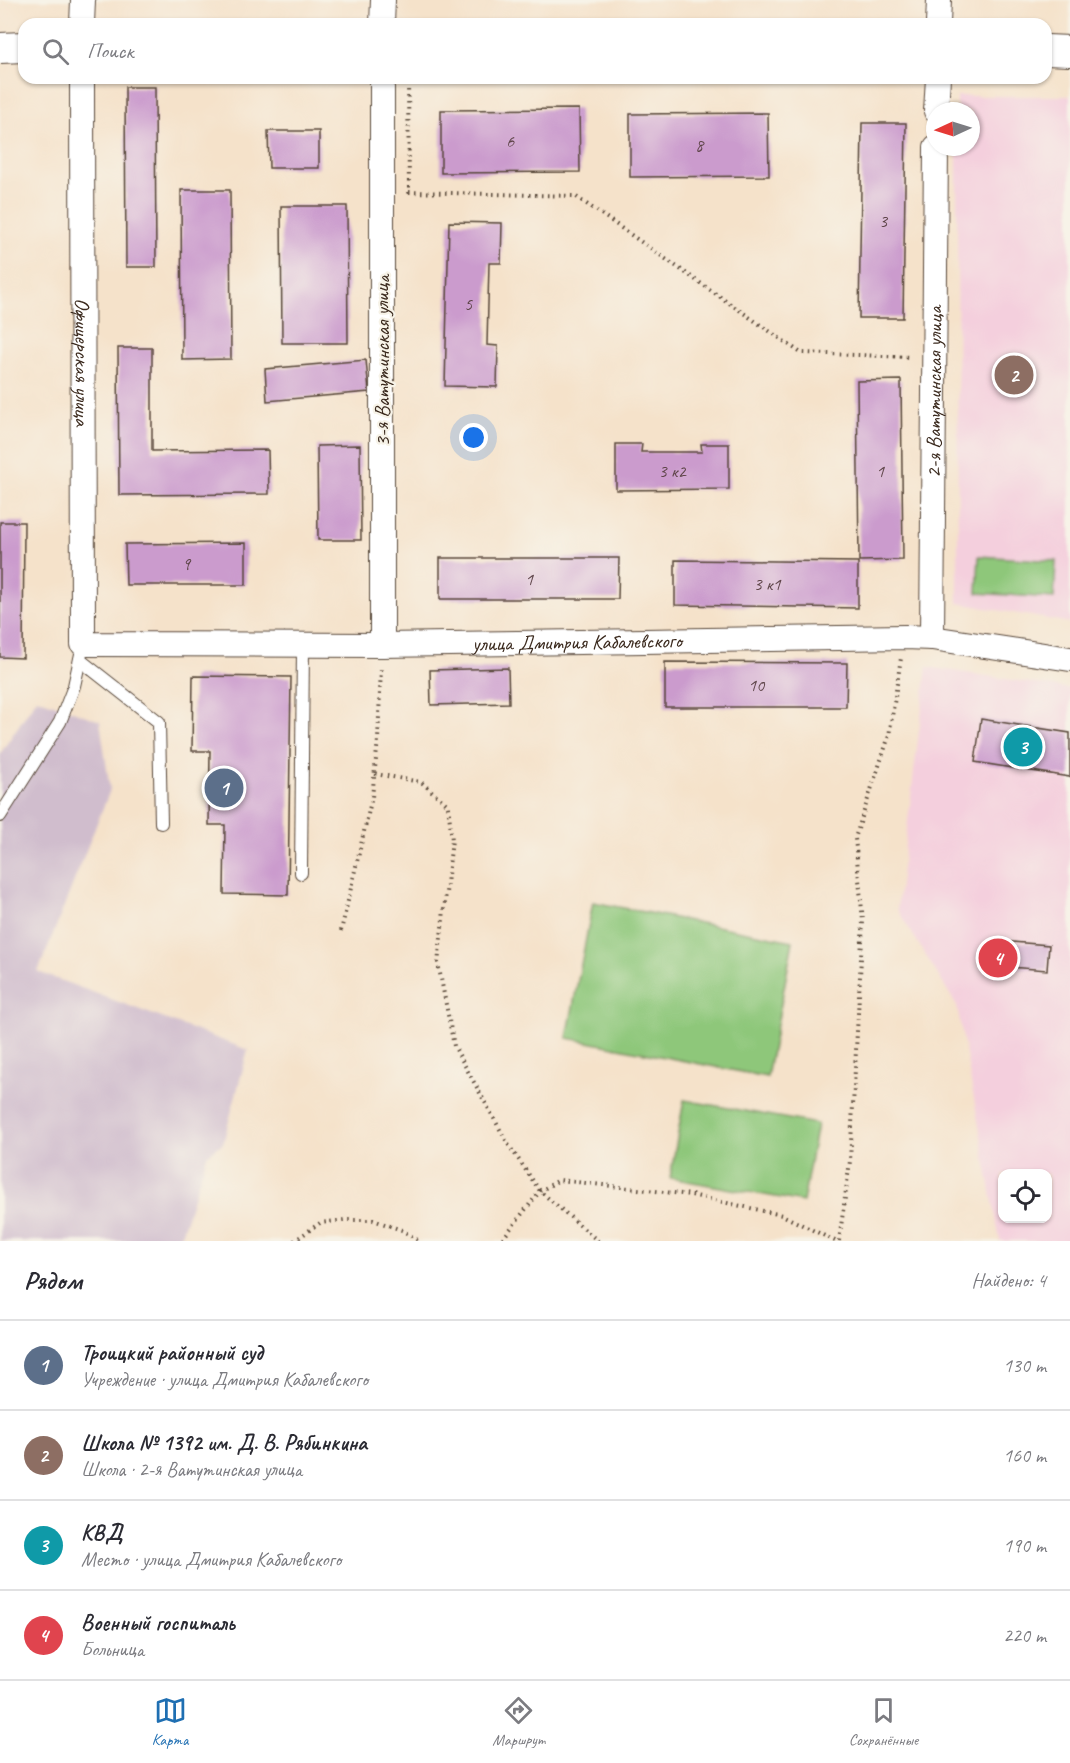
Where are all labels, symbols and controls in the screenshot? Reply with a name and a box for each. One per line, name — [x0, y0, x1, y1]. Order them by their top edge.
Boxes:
search box — [18, 18, 1052, 84]
icon: search — [39, 35, 72, 68]
text: Поиск — [87, 37, 133, 65]
north arrow — [926, 102, 980, 156]
house number: 6 — [506, 130, 515, 152]
house number: 8 — [695, 134, 705, 156]
house number: 3 — [879, 210, 889, 232]
street label: 3-я Ватутинская улица — [369, 273, 395, 447]
house number: 5 — [464, 293, 473, 315]
street label: Офицерская улица — [69, 298, 96, 428]
street label: 2-я Ватутинская улица — [920, 304, 948, 478]
pin: 2 — [994, 352, 1034, 398]
your location — [459, 423, 488, 452]
house number: 3 к2 — [658, 460, 687, 482]
house number: 1 — [876, 460, 885, 482]
house number: 9 — [182, 553, 192, 575]
house number: 1 — [525, 568, 534, 590]
house number: 3 к1 — [753, 573, 781, 595]
street label: улица Дмитрия Кабалевского — [470, 627, 685, 657]
house number: 10 — [748, 674, 766, 696]
pin: 3 — [1004, 724, 1042, 770]
pin: 1 — [204, 766, 244, 810]
pin: 4 — [978, 936, 1018, 980]
map controls — [998, 1169, 1052, 1223]
button: locate — [998, 1169, 1052, 1223]
text: Рядом — [24, 1264, 82, 1297]
text: Найдено: 4 — [971, 1268, 1046, 1293]
text: Троицкий районный суд — [81, 1339, 263, 1367]
text: 1 — [39, 1353, 48, 1378]
text: 130 m — [1003, 1353, 1046, 1378]
text: Учреждение · улица Дмитрия Кабалевского — [81, 1367, 368, 1392]
text: Школа № 1392 им. Д. В. Рябинкина — [81, 1429, 367, 1457]
text: 2 — [39, 1443, 48, 1468]
text: 160 m — [1003, 1443, 1046, 1468]
text: Школа · 2-я Ватутинская улица — [81, 1457, 302, 1482]
text: КВД — [81, 1519, 123, 1547]
text: 3 — [39, 1533, 48, 1558]
text: 190 m — [1003, 1533, 1046, 1558]
text: Место · улица Дмитрия Кабалевского — [81, 1547, 341, 1572]
text: Военный госпиталь — [81, 1609, 235, 1637]
text: 4 — [39, 1623, 48, 1648]
text: 220 m — [1003, 1623, 1046, 1648]
text: Больница — [81, 1637, 144, 1662]
tab: Карта — [152, 1694, 188, 1750]
tab: Маршрут — [492, 1694, 545, 1750]
tab: Сохранённые — [849, 1694, 918, 1750]

